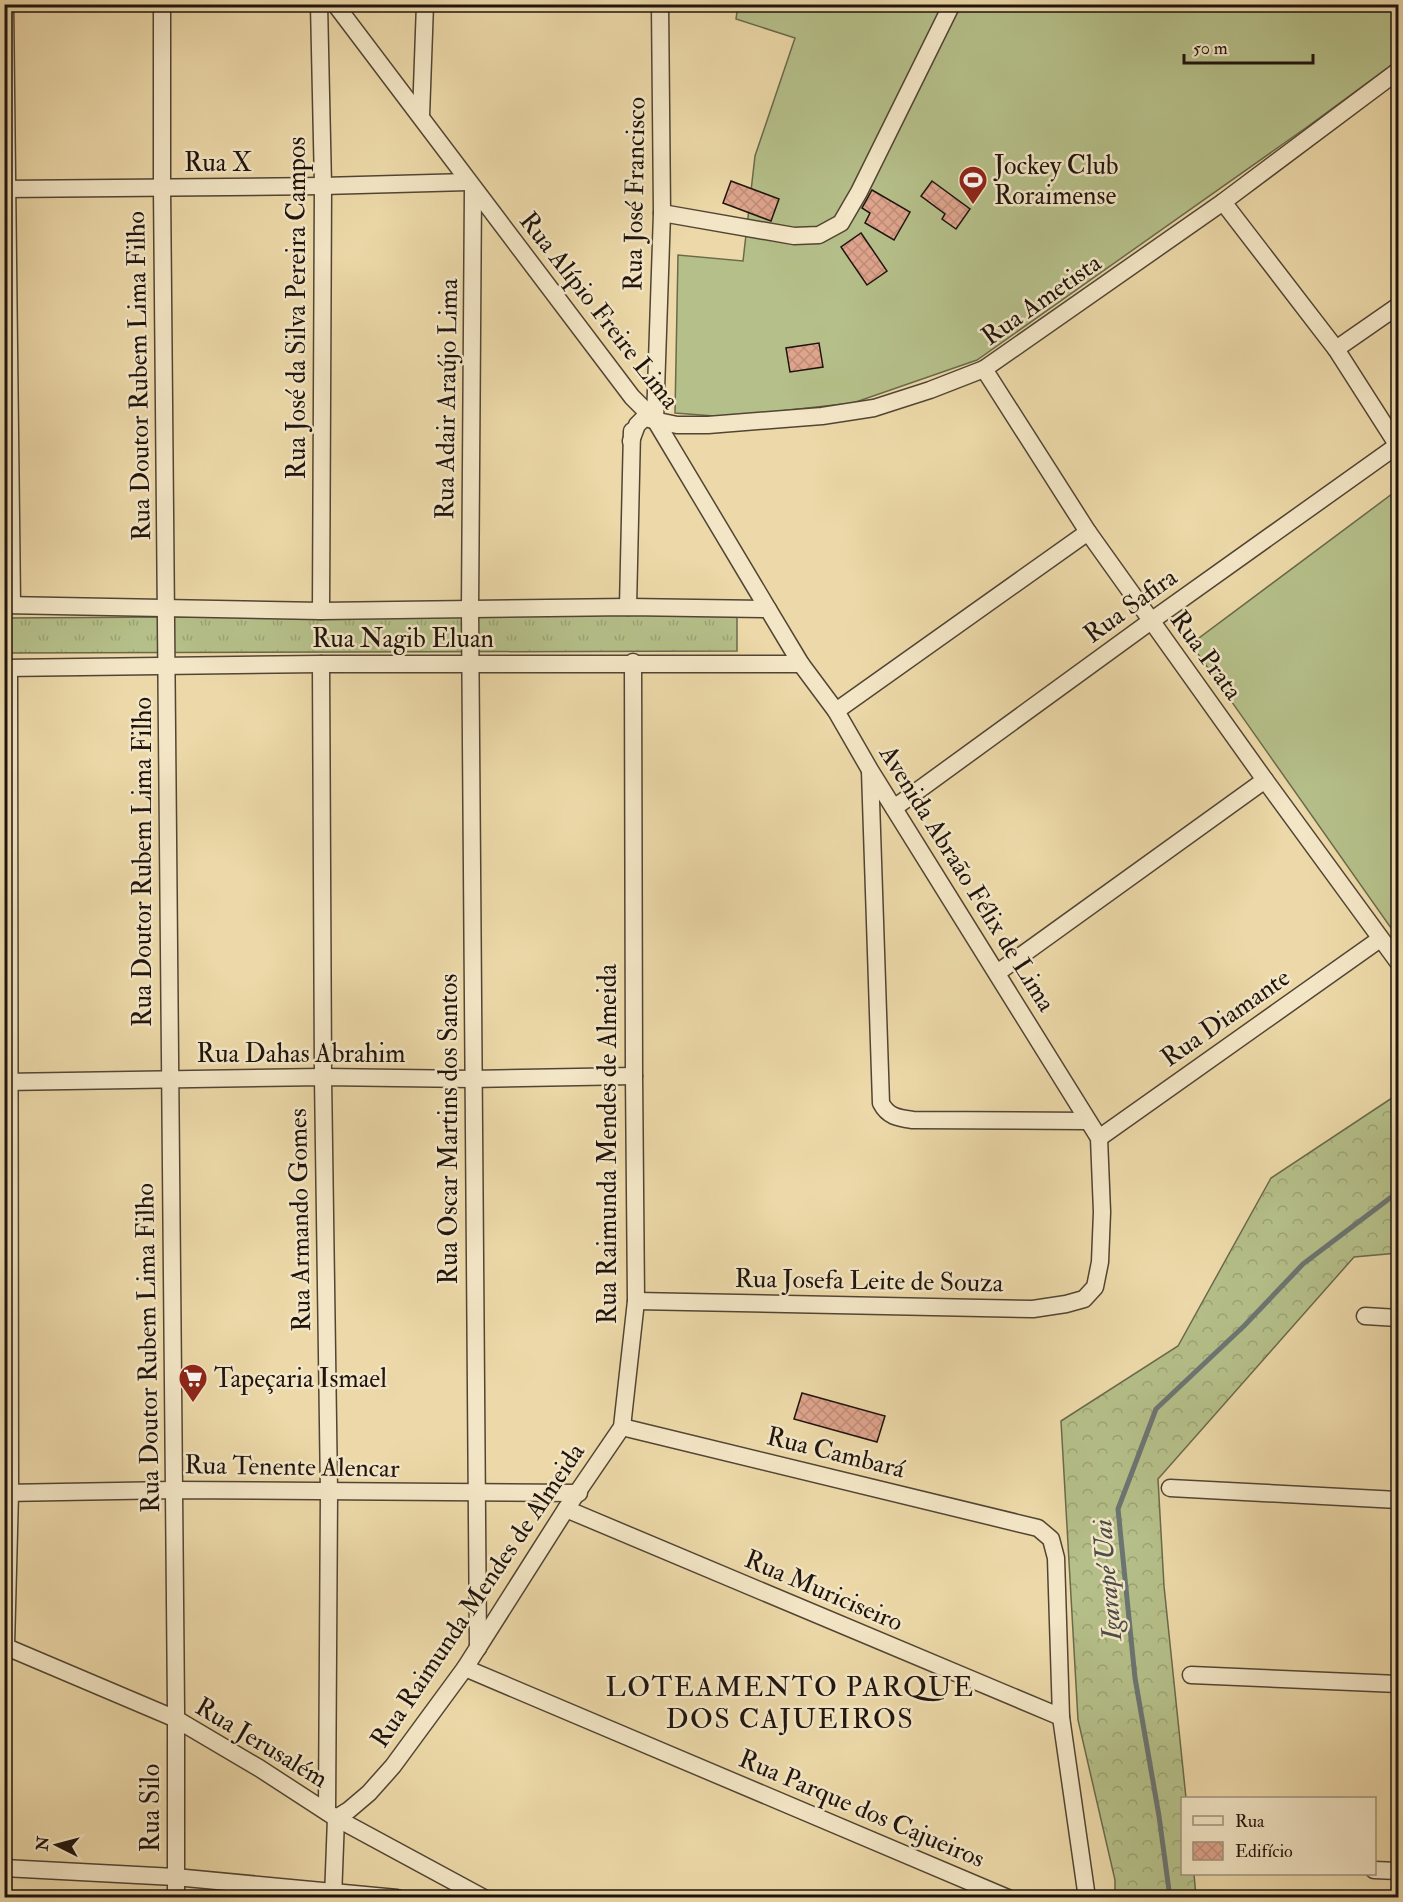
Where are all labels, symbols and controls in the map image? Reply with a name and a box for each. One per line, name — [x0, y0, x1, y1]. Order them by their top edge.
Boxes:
scale bar — [1184, 27, 1313, 65]
text: 50 m — [1193, 37, 1228, 60]
street label: Rua José Francisco — [617, 97, 653, 291]
street label: Rua José da Silva Pereira Campos — [281, 137, 314, 479]
street label: Rua X — [184, 147, 252, 179]
place label: Jockey Club Roraimense — [993, 150, 1119, 212]
sports icon: Jockey Club Roraimense — [957, 164, 989, 206]
street label: Rua Alípio Freire Lima — [511, 206, 686, 416]
street label: Rua Doutor Rubem Lima Filho — [120, 211, 158, 541]
street label: Rua Ametista — [976, 247, 1108, 353]
street label: Rua Adair Araújo Lima — [429, 278, 465, 520]
street label: Rua Safira — [1078, 561, 1184, 650]
street label: Rua Prata — [1163, 605, 1249, 707]
street label: Rua Nagib Eluan — [312, 623, 494, 655]
street label: Rua Doutor Rubem Lima Filho — [127, 697, 159, 1027]
street label: Avenida Abraão Félix de Lima — [871, 739, 1062, 1018]
street label: Rua Diamante — [1155, 962, 1296, 1074]
street label: Rua Raimunda Mendes de Almeida — [592, 964, 624, 1324]
street label: Rua Oscar Martins dos Santos — [433, 974, 465, 1284]
street label: Rua Dahas Abrahim — [197, 1038, 405, 1070]
street label: Rua Armando Gomes — [282, 1108, 318, 1332]
street label: Rua Doutor Rubem Lima Filho — [129, 1183, 167, 1513]
street label: Rua Josefa Leite de Souza — [734, 1263, 1004, 1299]
supermarket icon: Tapeçaria Ismael — [177, 1362, 209, 1404]
place label: Tapeçaria Ismael — [214, 1363, 387, 1396]
street label: Rua Cambará — [763, 1420, 909, 1486]
street label: Rua Raimunda Mendes de Almeida — [364, 1437, 592, 1754]
street label: Rua Tenente Alencar — [184, 1449, 400, 1485]
water label: Igarapé Uai — [1086, 1518, 1129, 1644]
street label: Rua Muriciseiro — [740, 1543, 908, 1639]
district label: LOTEAMENTO PARQUE DOS CAJUEIROS — [605, 1670, 975, 1737]
street label: Rua Jerusalém — [189, 1691, 334, 1795]
street label: Rua Parque dos Cajueiros — [734, 1743, 989, 1875]
street label: Rua Silo — [135, 1764, 167, 1852]
legend — [1181, 1797, 1376, 1875]
text: Rua — [1235, 1810, 1265, 1833]
north arrow — [27, 1815, 87, 1875]
text: N — [32, 1835, 54, 1853]
text: Edifício — [1235, 1840, 1293, 1863]

